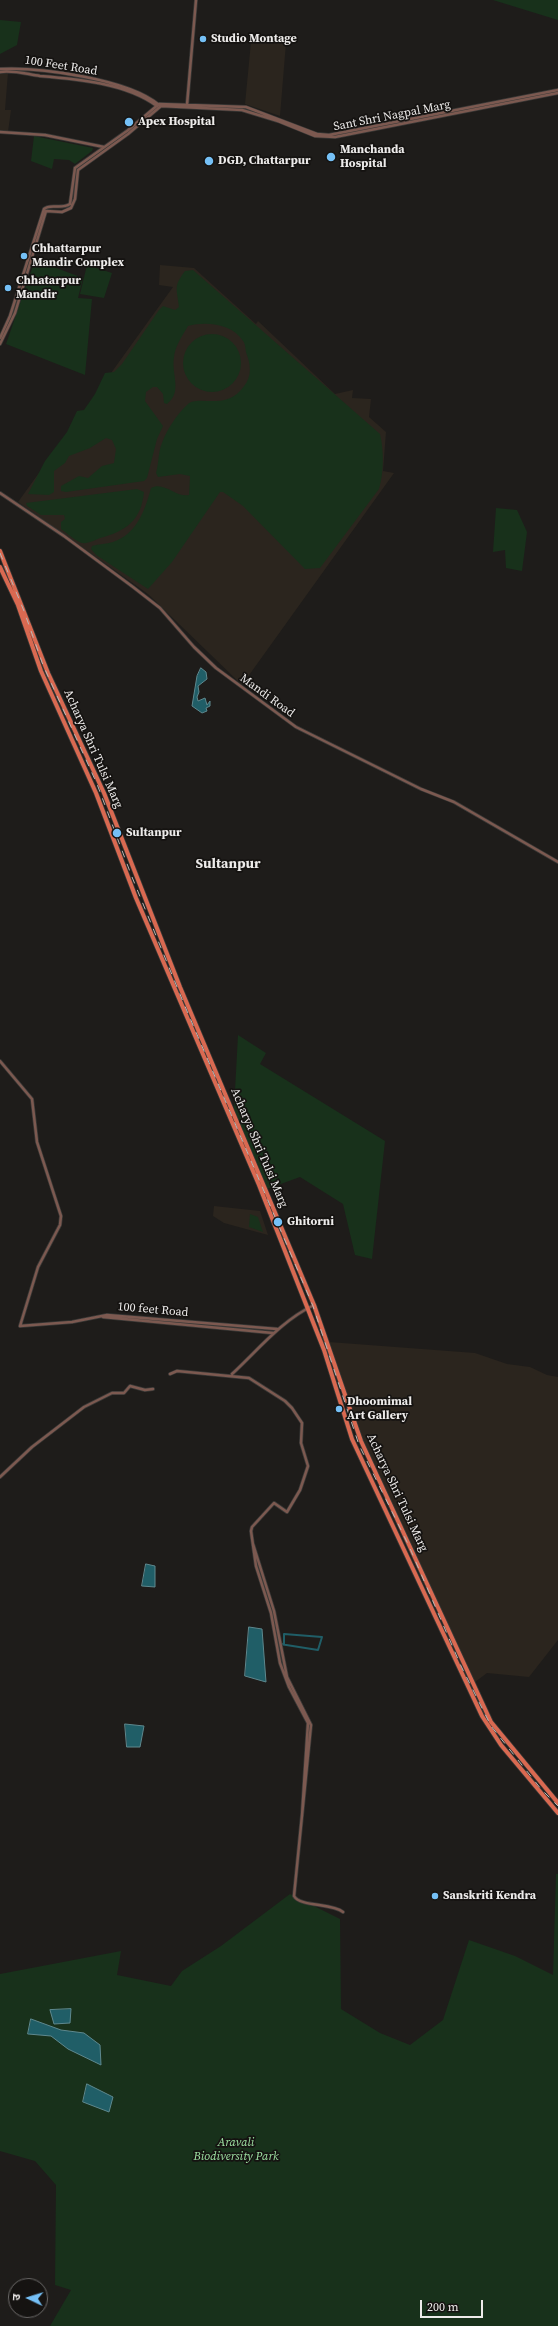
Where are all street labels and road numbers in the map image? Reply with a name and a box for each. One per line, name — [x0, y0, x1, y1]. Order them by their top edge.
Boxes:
street label: 100 Feet Road — [24, 53, 98, 79]
street label: Sant Shri Nagpal Marg — [332, 98, 452, 134]
street label: Mandi Road — [237, 671, 297, 721]
street label: Acharya Shri Tulsi Marg — [60, 687, 126, 811]
street label: Acharya Shri Tulsi Marg — [227, 1086, 291, 1210]
street label: 100 feet Road — [117, 1300, 189, 1320]
street label: Acharya Shri Tulsi Marg — [363, 1432, 431, 1554]

